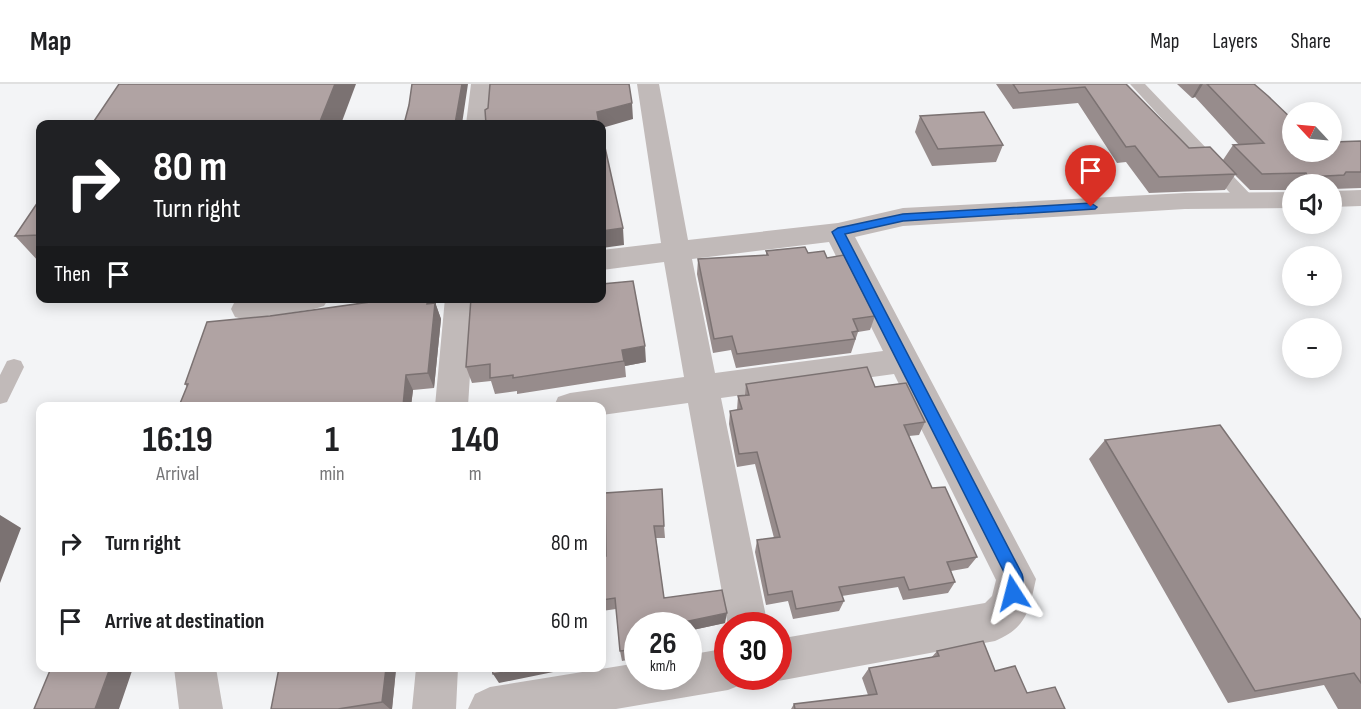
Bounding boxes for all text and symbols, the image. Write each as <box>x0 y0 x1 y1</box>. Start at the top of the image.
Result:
text: Map <box>30 25 71 58</box>
text: Map <box>1150 29 1179 54</box>
text: Layers <box>1212 29 1258 54</box>
text: Share <box>1291 29 1331 54</box>
north arrow <box>1282 102 1342 162</box>
map controls <box>1282 102 1342 378</box>
text: 80 m <box>153 142 227 193</box>
icon: right <box>54 144 132 222</box>
pin <box>1065 145 1116 207</box>
icon: arrive <box>1074 154 1107 187</box>
button: sound <box>1282 174 1342 234</box>
text: Turn right <box>153 193 240 225</box>
button: + <box>1282 246 1342 306</box>
icon: arrive <box>102 258 135 291</box>
text: Then <box>54 261 90 288</box>
button: − <box>1282 318 1342 378</box>
text: 16:19 <box>143 419 213 462</box>
text: 1 <box>325 419 339 462</box>
text: 140 <box>451 419 499 462</box>
text: Arrival <box>156 462 199 486</box>
text: min <box>319 462 345 486</box>
text: m <box>469 462 482 486</box>
icon: right <box>54 527 87 560</box>
text: Turn right <box>105 530 181 557</box>
text: 80 m <box>551 530 588 557</box>
position arrow <box>981 561 1045 625</box>
icon: arrive <box>54 605 87 638</box>
text: Arrive at destination <box>105 608 264 635</box>
text: 60 m <box>551 608 588 635</box>
speed limit sign: 30 <box>714 612 792 690</box>
text: 26 <box>649 626 677 662</box>
text: km/h <box>650 657 676 676</box>

